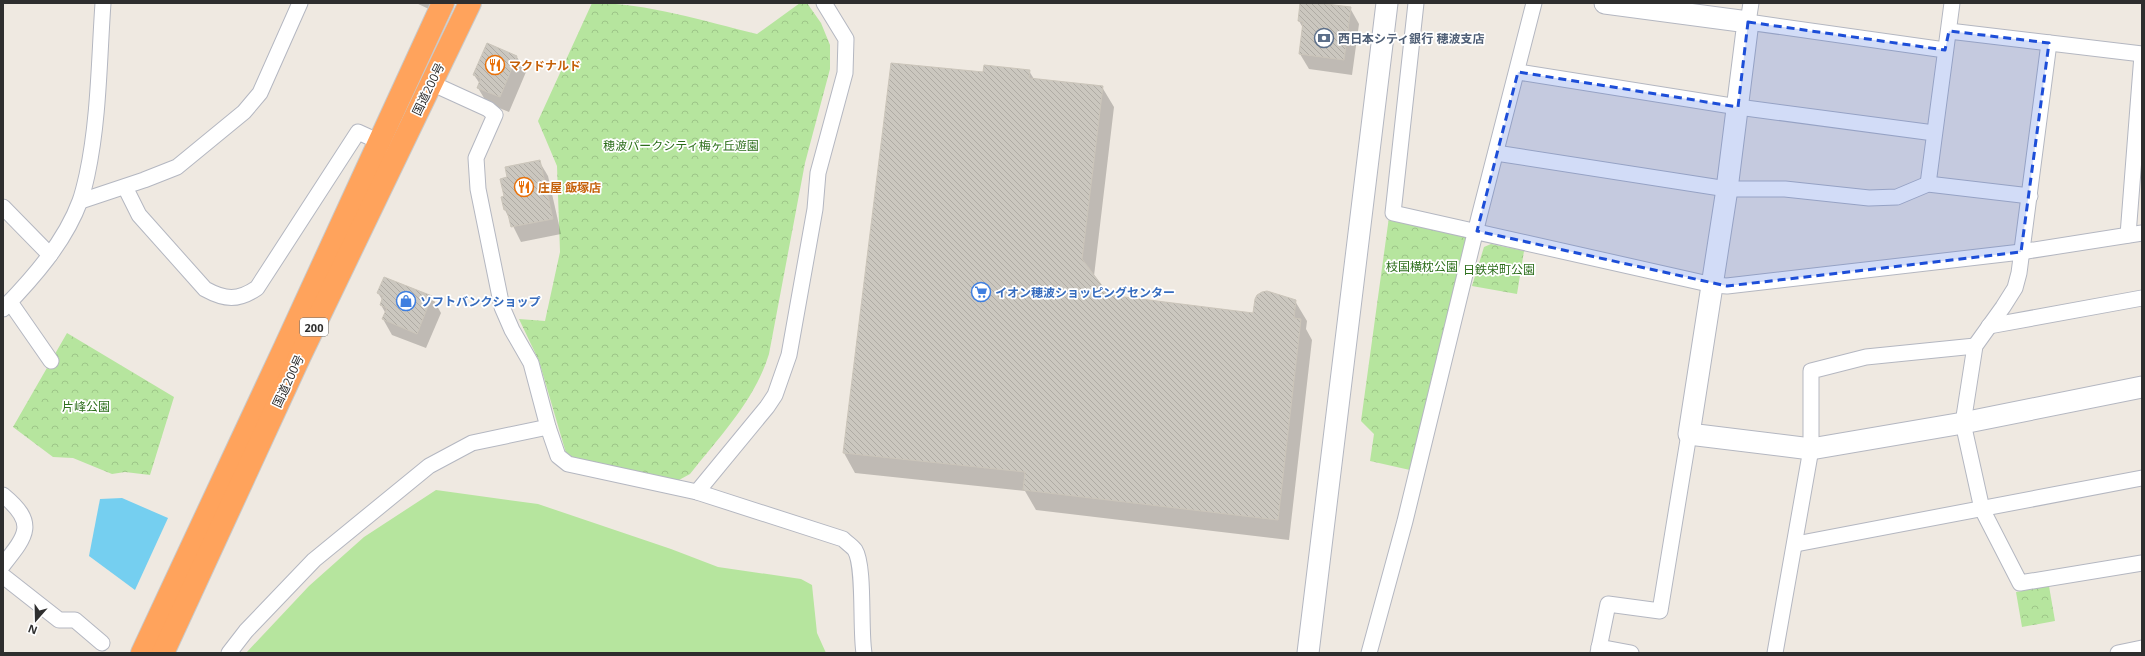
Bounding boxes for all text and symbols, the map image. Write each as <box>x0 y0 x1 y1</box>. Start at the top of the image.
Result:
bank icon: 西日本シティ銀行 穂波支店 <box>1313 27 1335 49</box>
place label: 西日本シティ銀行 穂波支店 <box>1338 30 1484 47</box>
restaurant icon: マクドナルド <box>484 54 506 76</box>
place label: マクドナルド <box>509 57 581 74</box>
street label: 国道200号 <box>408 60 448 118</box>
park label: 穂波パークシティ梅ヶ丘遊園 <box>603 137 759 154</box>
restaurant icon: 庄屋 飯塚店 <box>513 176 535 198</box>
place label: 庄屋 飯塚店 <box>538 179 601 196</box>
park label: 枝国横枕公園 <box>1386 258 1458 275</box>
park label: 日鉄栄町公園 <box>1463 261 1535 278</box>
supermarket icon: イオン穂波ショッピングセンター <box>970 281 992 303</box>
place label: イオン穂波ショッピングセンター <box>995 284 1175 301</box>
shop icon: ソフトバンクショップ <box>395 290 417 312</box>
place label: ソフトバンクショップ <box>420 293 541 310</box>
road number: 200 <box>300 318 328 336</box>
street label: 国道200号 <box>268 352 308 410</box>
park label: 片峰公園 <box>62 398 110 415</box>
north arrow <box>16 600 56 640</box>
text: N <box>26 621 39 638</box>

